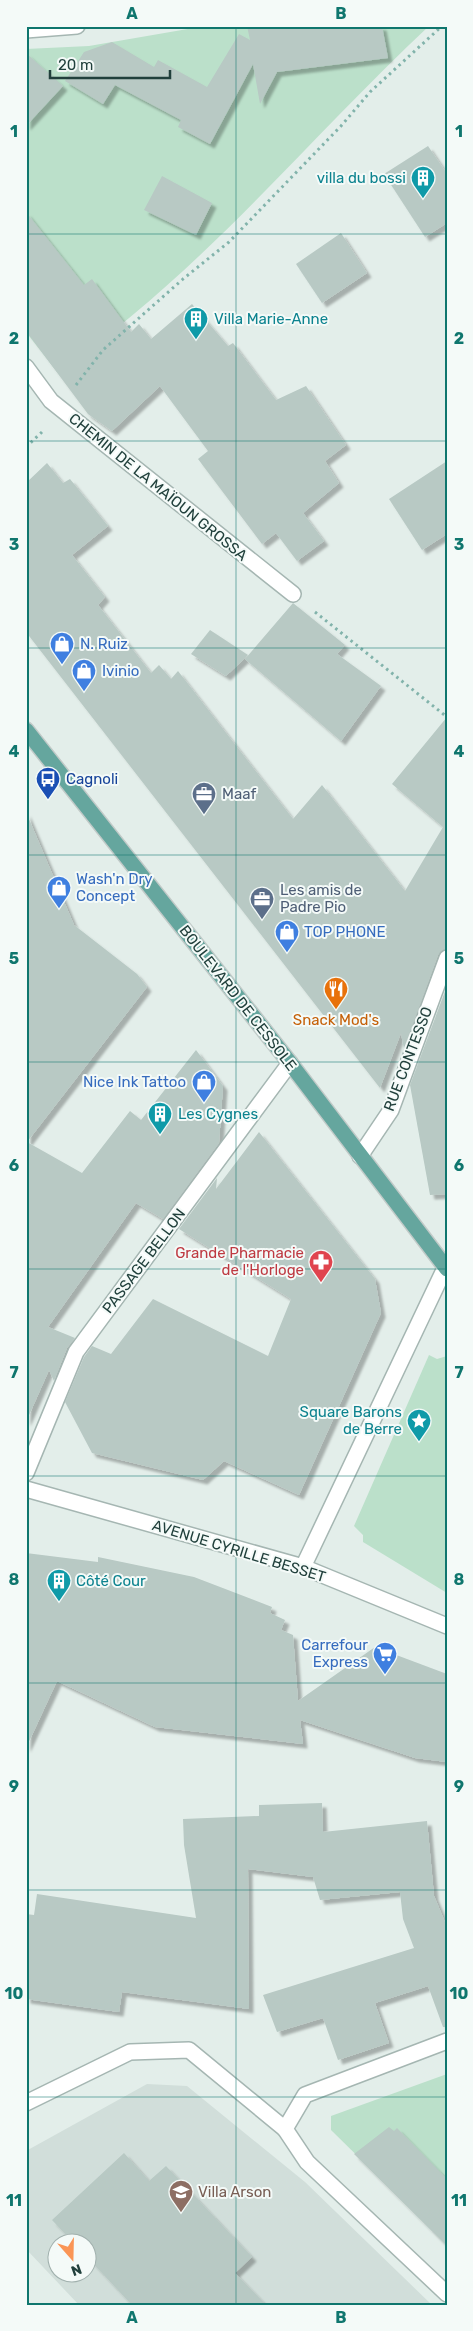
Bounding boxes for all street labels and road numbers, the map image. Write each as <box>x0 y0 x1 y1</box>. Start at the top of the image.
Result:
street label: CHEMIN DE LA MAÏOUN GROSSA <box>65 409 251 565</box>
street label: BOULEVARD DE CESSOLE <box>176 922 300 1074</box>
street label: RUE CONTESSO <box>380 1004 436 1114</box>
street label: PASSAGE BELLON <box>99 1205 189 1317</box>
street label: AVENUE CYRILLE BESSET <box>150 1516 328 1586</box>

